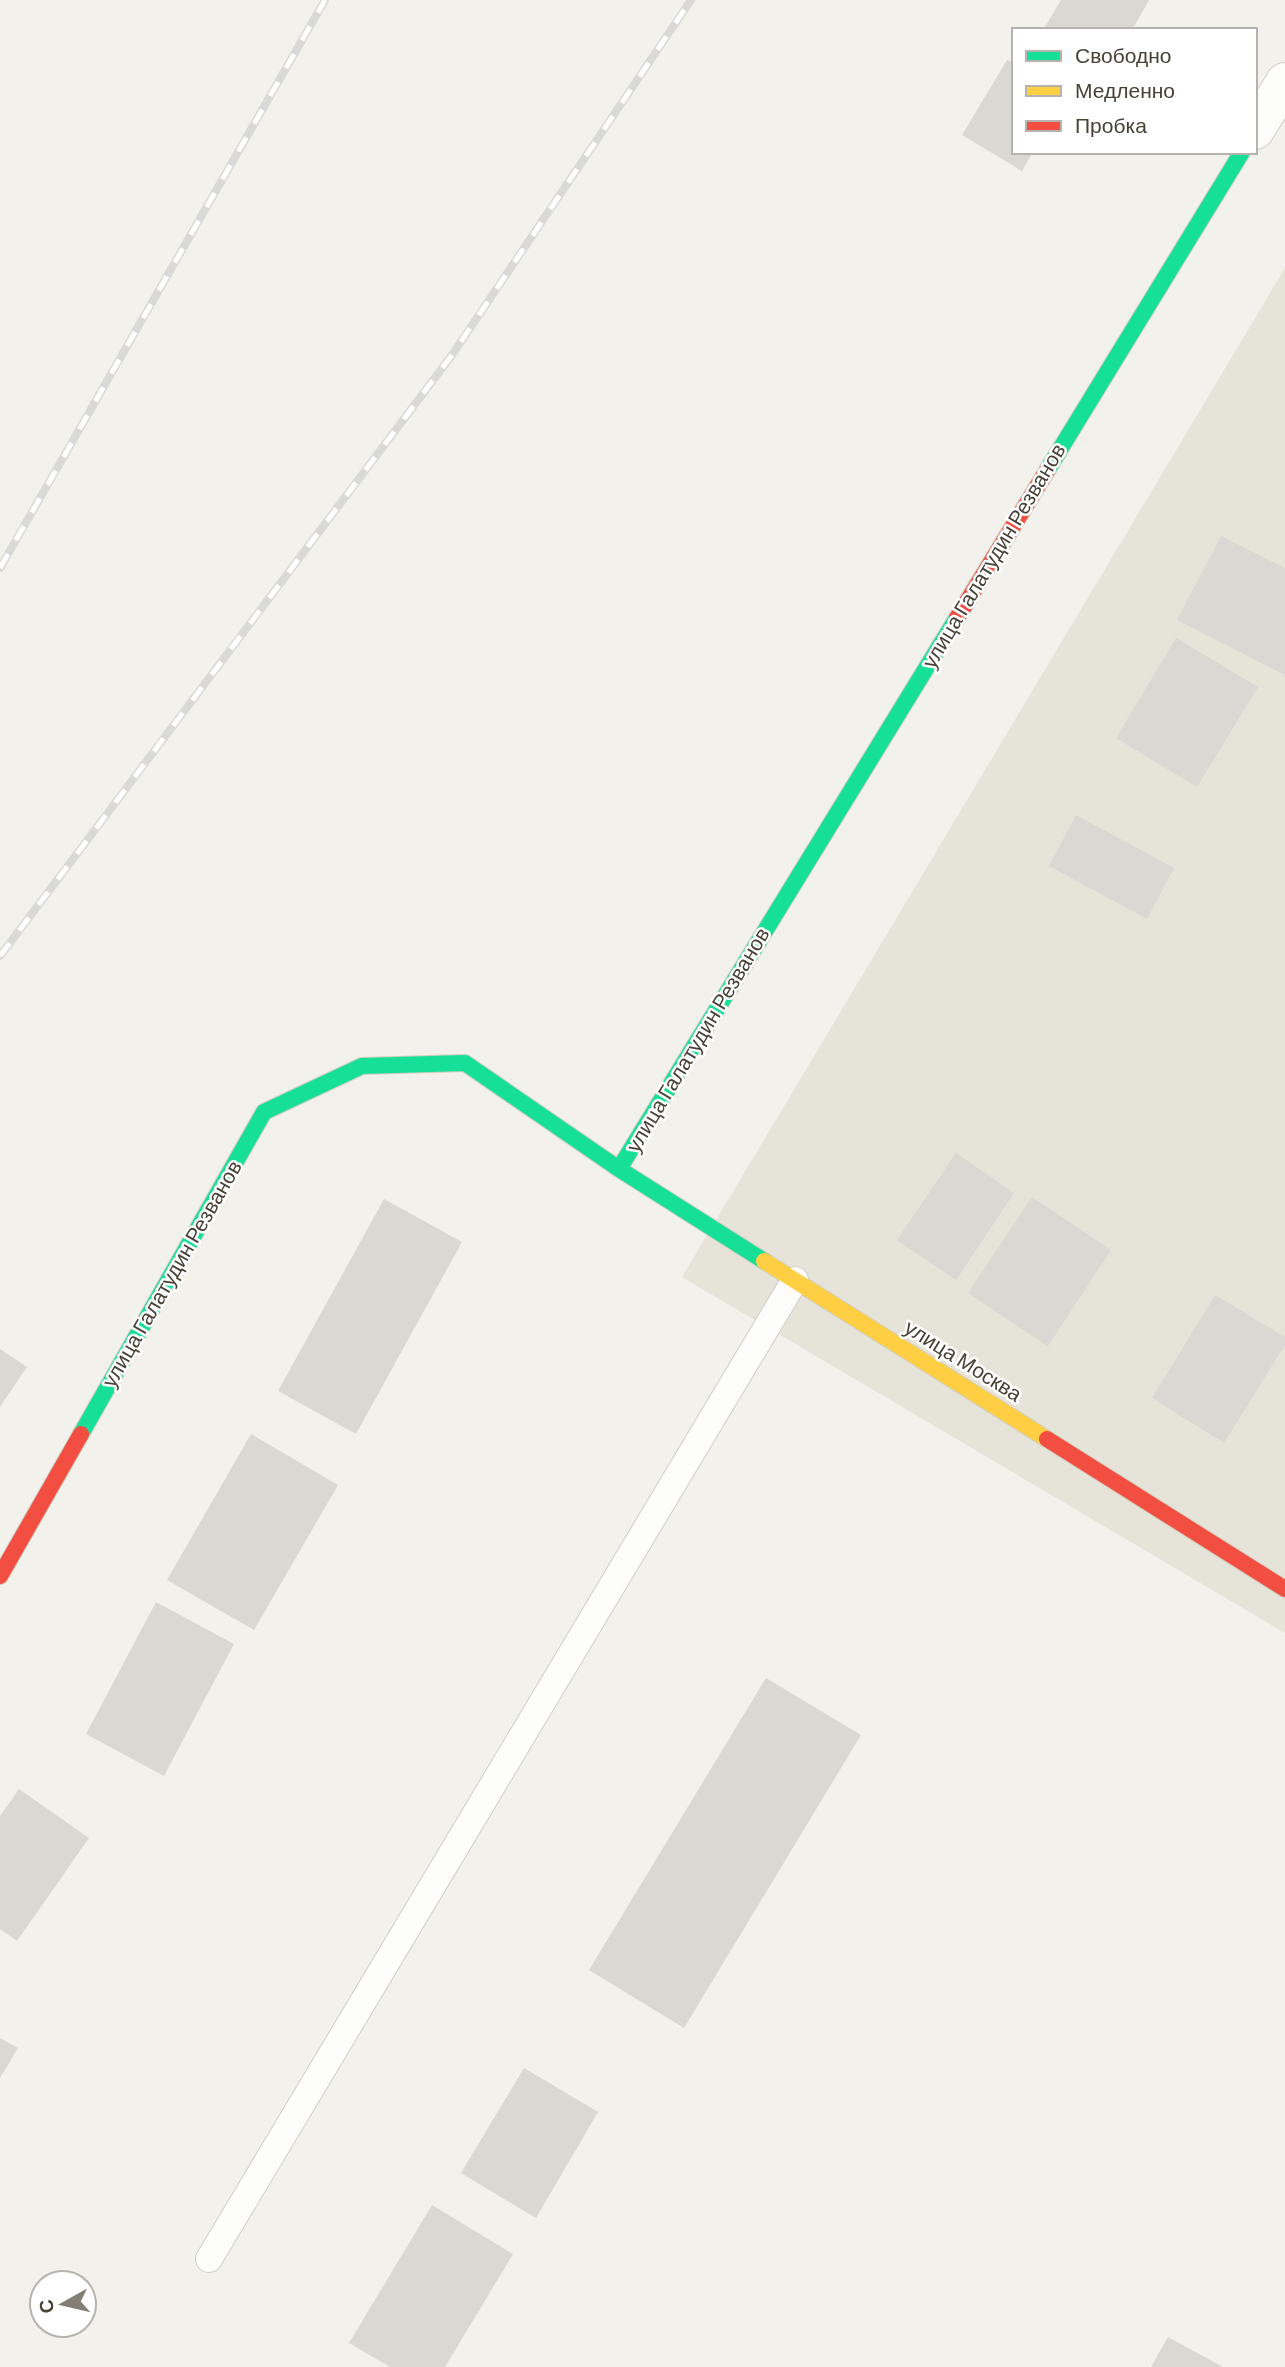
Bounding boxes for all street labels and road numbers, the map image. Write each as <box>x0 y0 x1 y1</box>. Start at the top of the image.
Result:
street label: улица Галатудин Резванов <box>916 438 1070 672</box>
street label: улица Галатудин Резванов <box>620 922 774 1156</box>
street label: улица Галатудин Резванов <box>95 1155 246 1391</box>
street label: улица Москва <box>901 1314 1027 1406</box>

